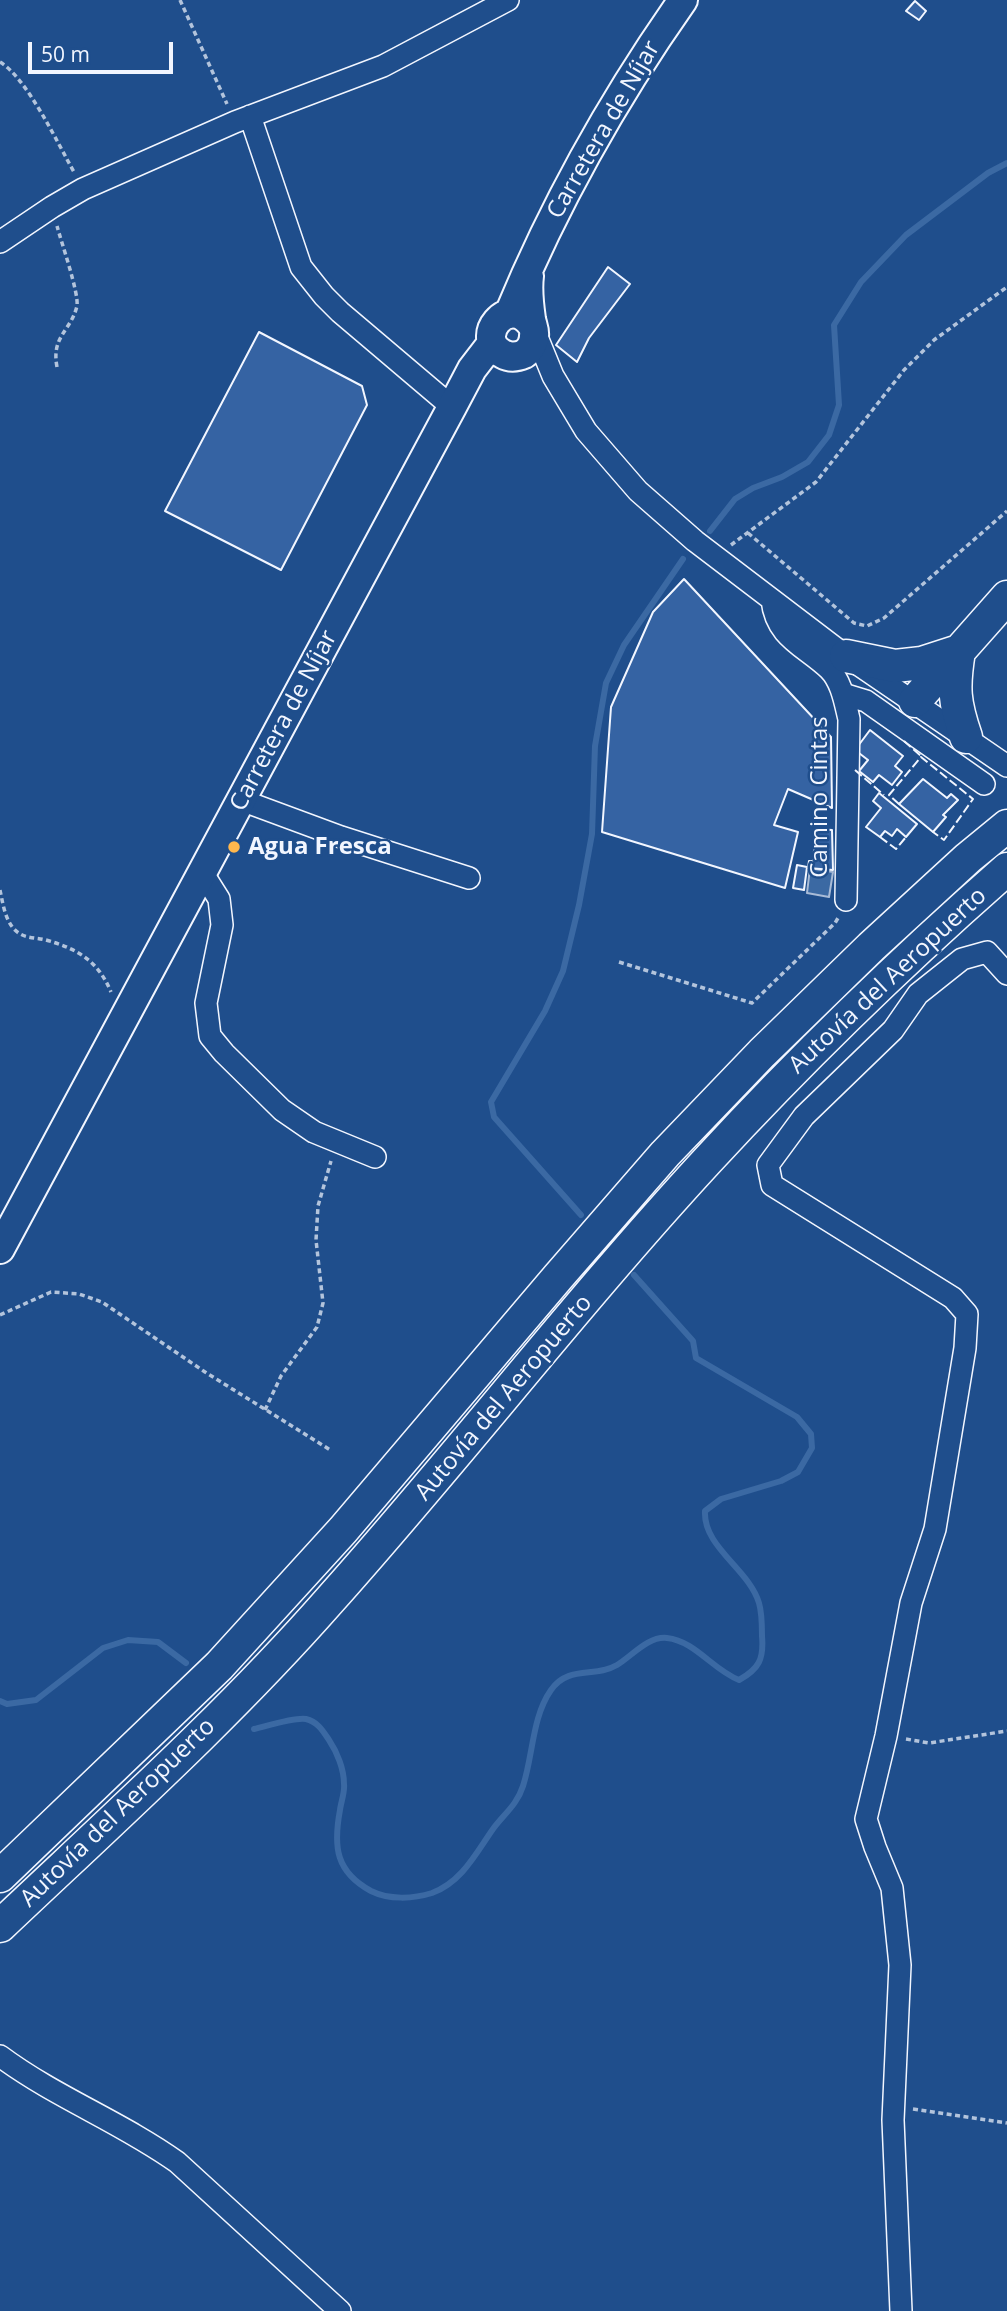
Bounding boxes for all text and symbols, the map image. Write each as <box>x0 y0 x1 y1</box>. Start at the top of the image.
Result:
scale bar <box>32 28 177 72</box>
street label: Carretera de Níjar <box>541 36 667 224</box>
text: 50 m <box>41 40 90 68</box>
street label: Carretera de Níjar <box>224 626 344 816</box>
street label: Camino Cintas <box>806 716 834 878</box>
place label: Agua Fresca <box>248 833 392 861</box>
marker: Agua Fresca <box>226 839 242 855</box>
street label: Autovía del Aeropuerto <box>783 882 993 1080</box>
street label: Autovía del Aeropuerto <box>410 1289 598 1507</box>
street label: Autovía del Aeropuerto <box>15 1712 221 1914</box>

